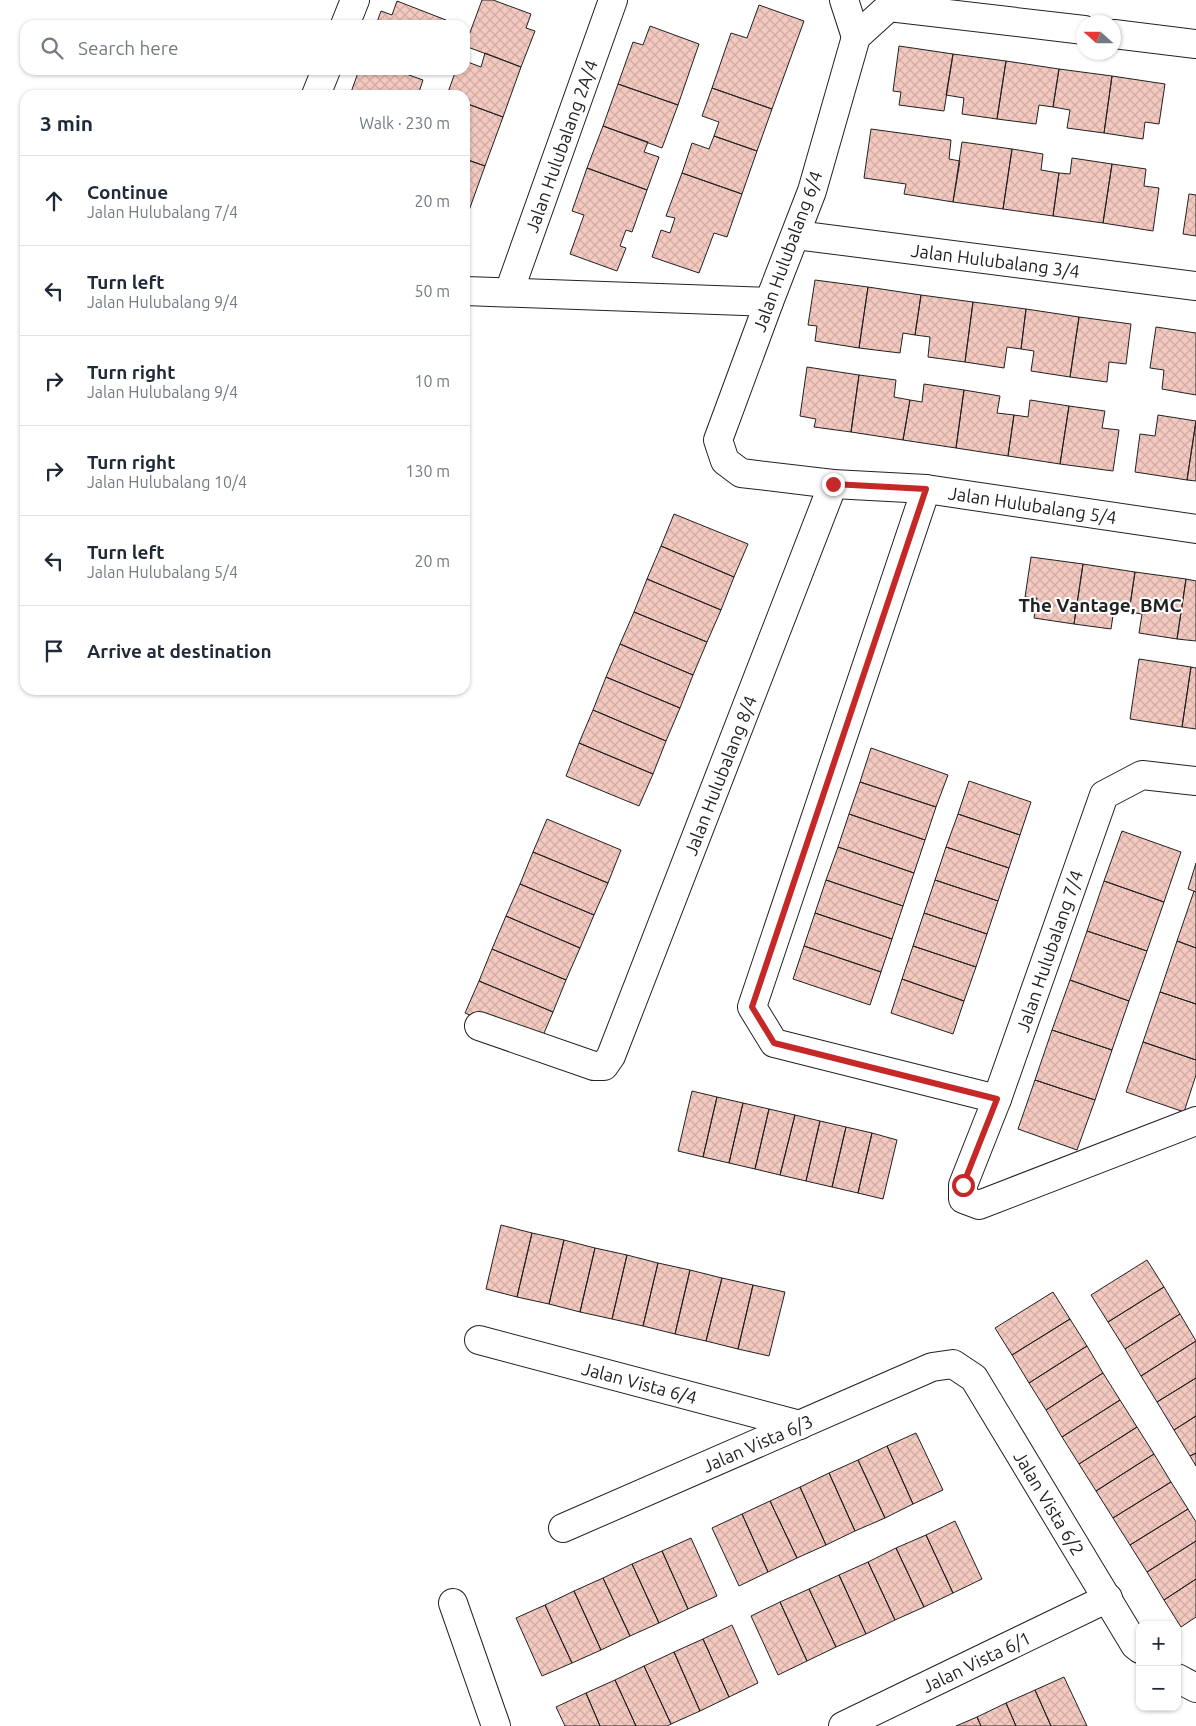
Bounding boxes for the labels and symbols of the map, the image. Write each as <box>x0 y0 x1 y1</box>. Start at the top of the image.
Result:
north arrow <box>1076 15 1121 60</box>
street label: Jalan Hulubalang 2A/4 <box>521 57 601 235</box>
street label: Jalan Hulubalang 6/4 <box>749 168 825 334</box>
street label: Jalan Hulubalang 3/4 <box>910 240 1081 281</box>
route end <box>822 473 845 496</box>
street label: Jalan Hulubalang 5/4 <box>947 482 1118 527</box>
district label: The Vantage, BMC <box>1018 594 1182 616</box>
street label: Jalan Hulubalang 8/4 <box>680 693 760 858</box>
street label: Jalan Hulubalang 7/4 <box>1012 867 1086 1035</box>
route start <box>952 1174 975 1197</box>
street label: Jalan Vista 6/4 <box>580 1358 699 1407</box>
street label: Jalan Vista 6/3 <box>699 1410 815 1476</box>
street label: Jalan Vista 6/2 <box>1010 1447 1088 1559</box>
street label: Jalan Vista 6/1 <box>919 1627 1034 1696</box>

